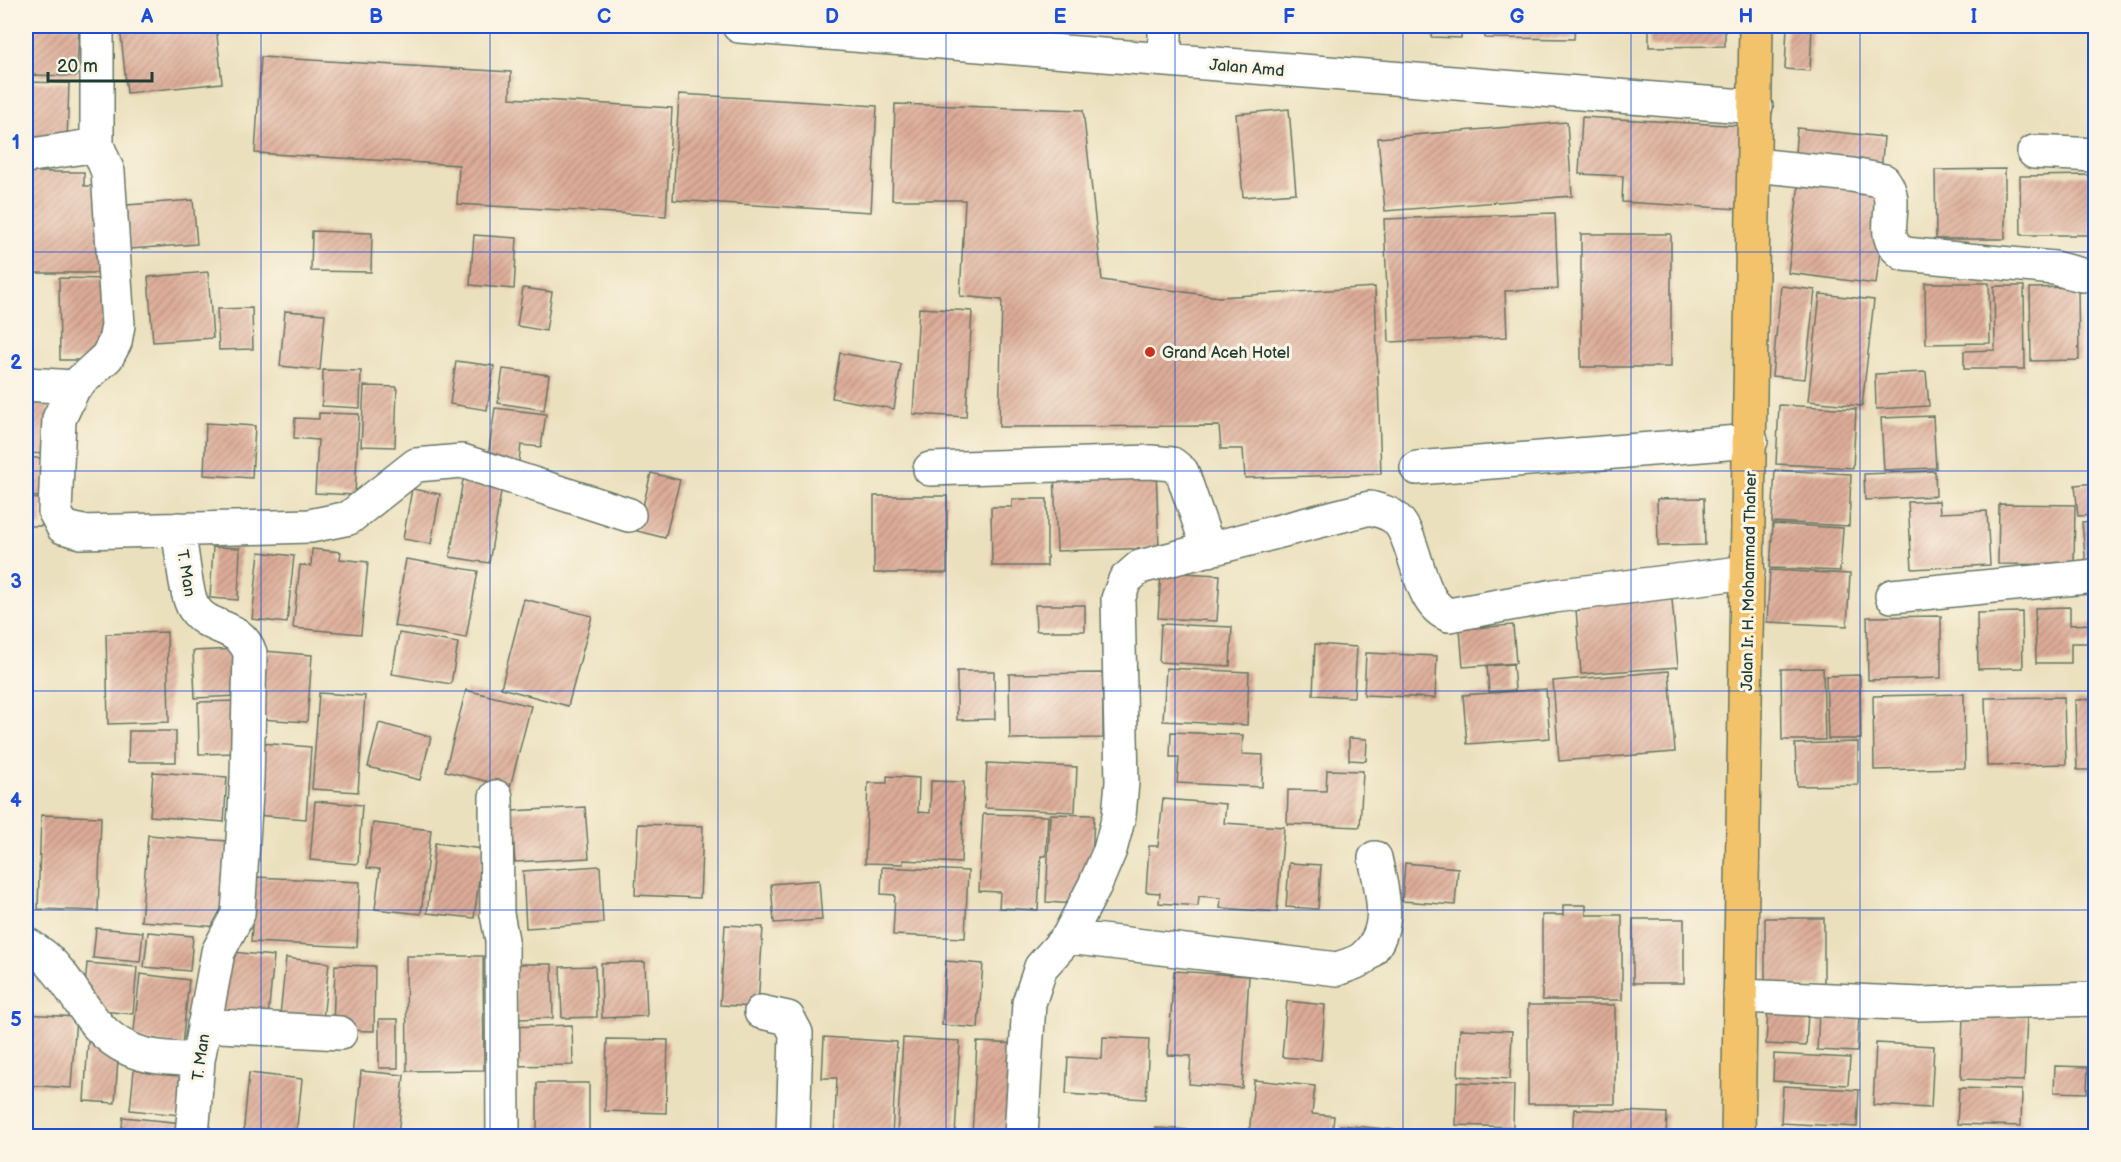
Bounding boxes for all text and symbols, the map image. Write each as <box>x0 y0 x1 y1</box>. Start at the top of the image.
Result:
text: A <box>140 5 154 29</box>
text: B <box>369 5 383 29</box>
text: C <box>597 5 611 29</box>
text: D <box>825 5 839 29</box>
text: E <box>1054 5 1067 29</box>
text: F <box>1283 5 1295 29</box>
text: G <box>1510 5 1525 29</box>
text: H <box>1739 5 1753 29</box>
text: I <box>1971 5 1977 29</box>
scale bar <box>48 45 152 83</box>
text: 20 m <box>57 56 98 77</box>
street label: Jalan Amd <box>1209 56 1285 81</box>
text: 1 <box>12 131 20 155</box>
place label: Grand Aceh Hotel <box>1162 344 1290 363</box>
marker: Grand Aceh Hotel <box>1143 345 1157 359</box>
text: 2 <box>10 351 22 375</box>
street label: Jalan Ir. H. Mohammad Thaher <box>1738 471 1761 691</box>
street label: T. Man <box>172 548 199 598</box>
text: 3 <box>10 570 22 594</box>
text: 4 <box>10 789 22 813</box>
text: 5 <box>10 1008 22 1032</box>
street label: T. Man <box>189 1033 214 1082</box>

